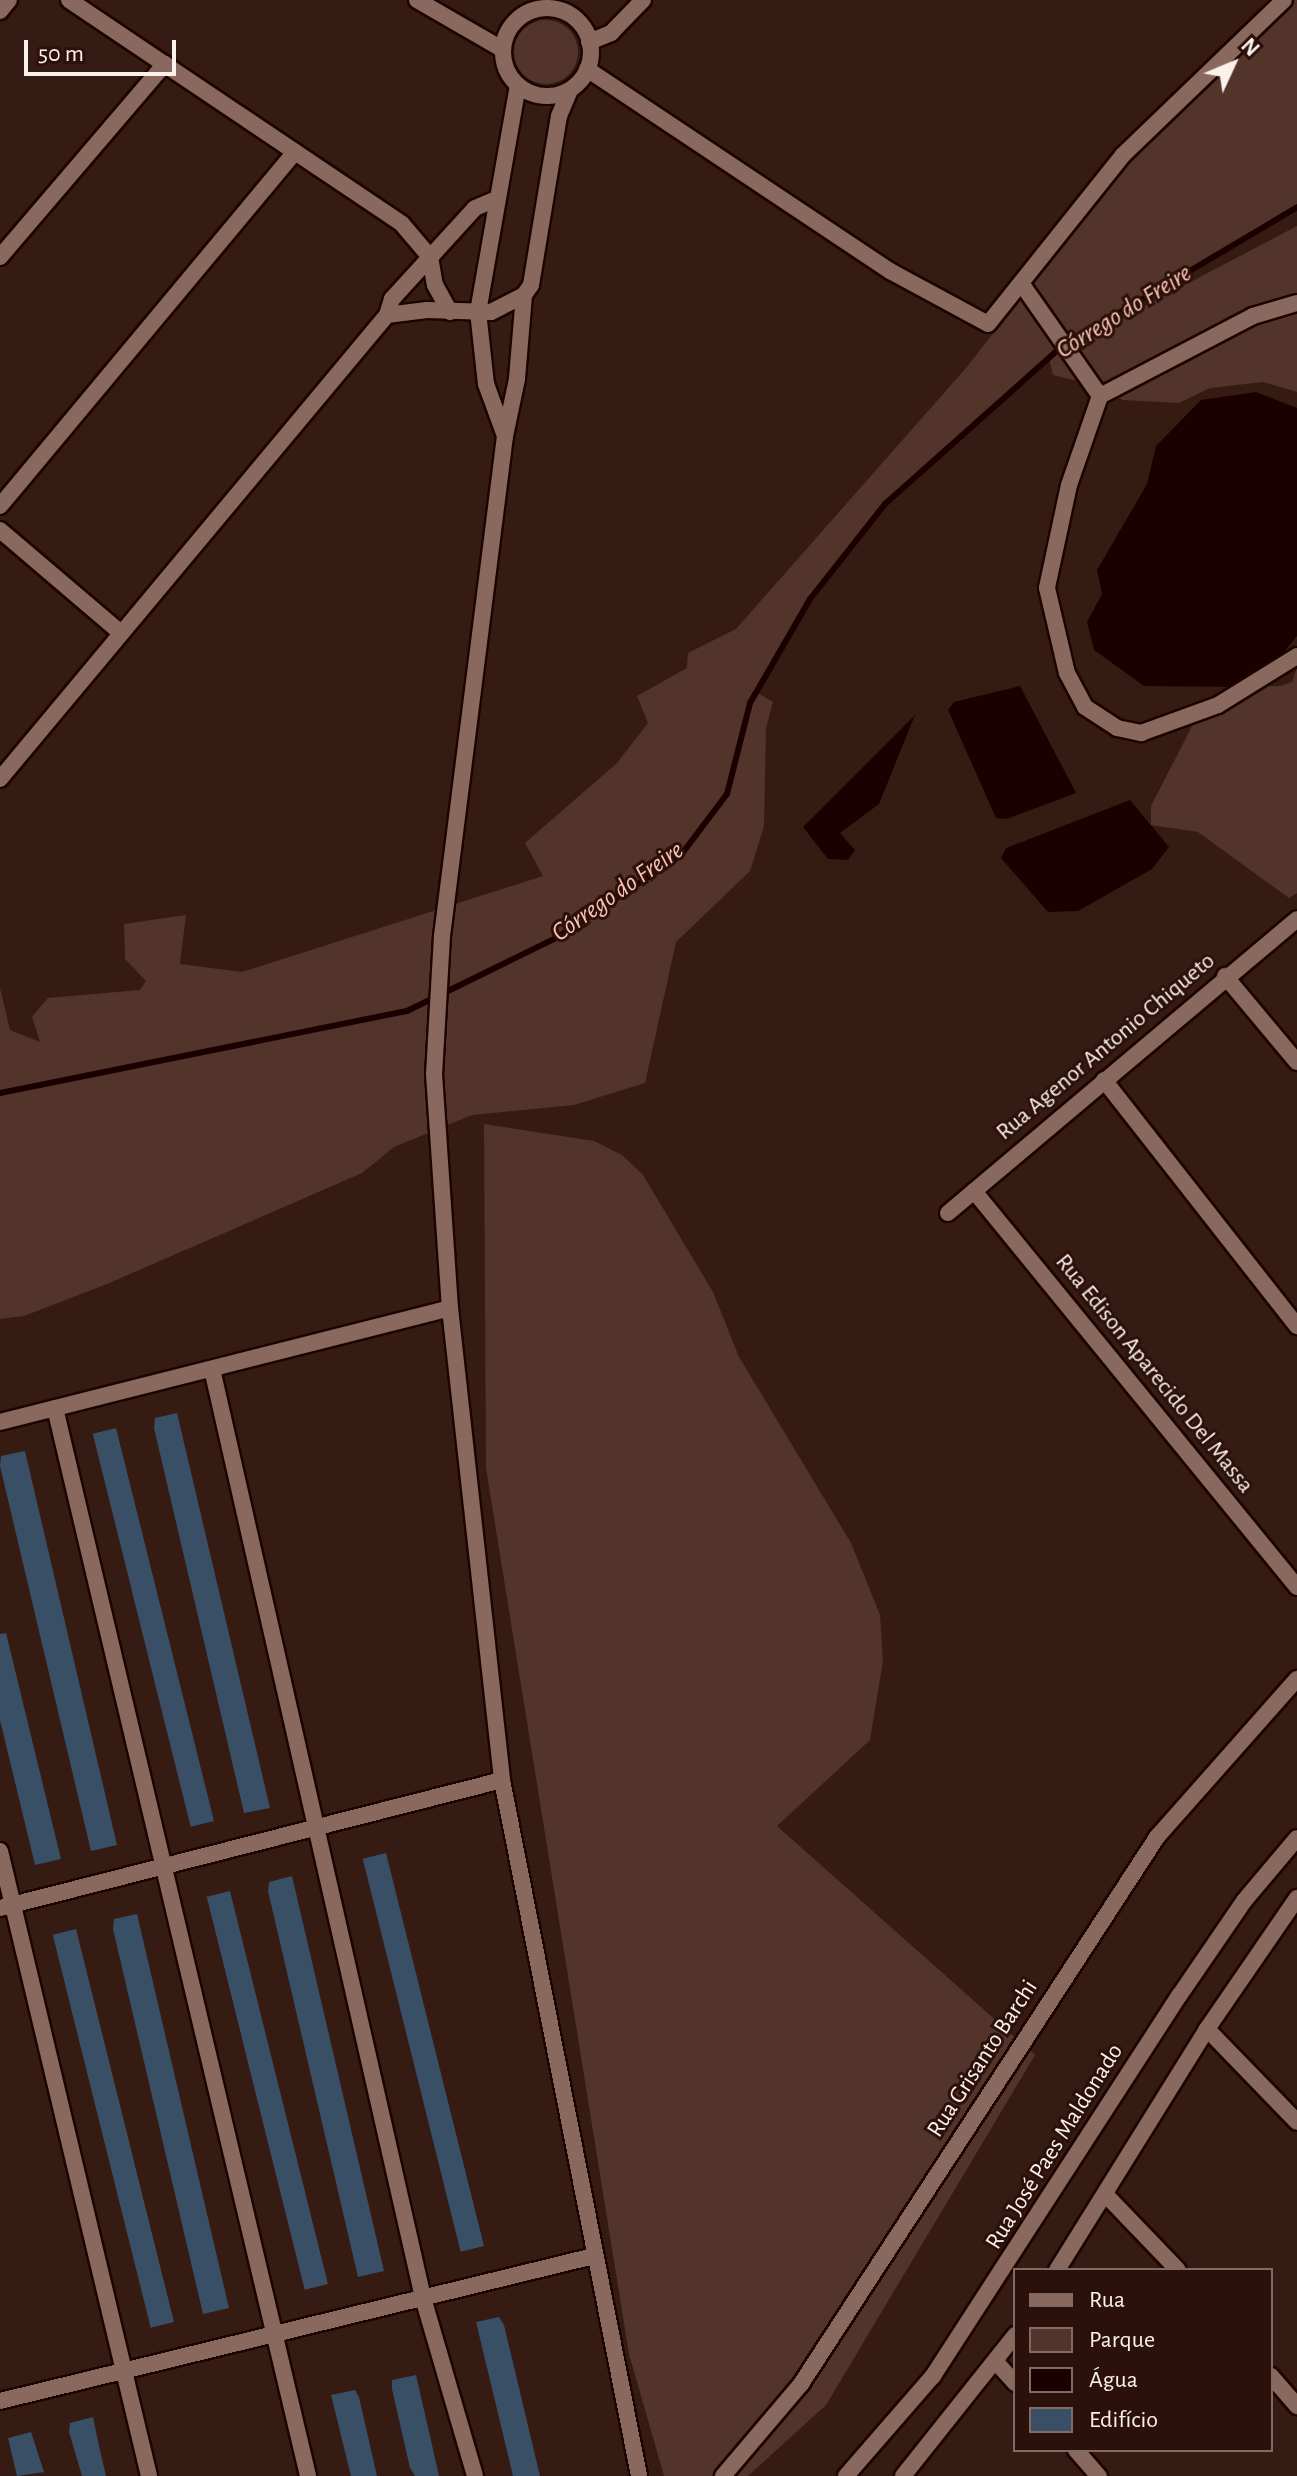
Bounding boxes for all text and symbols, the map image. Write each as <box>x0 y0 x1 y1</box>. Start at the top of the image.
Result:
scale bar <box>28 24 180 74</box>
north arrow <box>1193 24 1273 104</box>
text: N <box>1237 34 1263 60</box>
text: 50 m <box>38 42 84 66</box>
water label: Córrego do Freire <box>1050 258 1198 366</box>
water label: Córrego do Freire <box>546 835 690 949</box>
street label: Rua Agenor Antonio Chiqueto <box>991 947 1221 1147</box>
street label: Rua Edison Aparecido Del Massa <box>1049 1249 1259 1499</box>
street label: Rua Grisanto Barchi <box>921 1975 1045 2143</box>
street label: Rua José Paes Maldonado <box>980 2039 1130 2255</box>
legend <box>1013 2268 1273 2452</box>
text: Rua <box>1089 2288 1125 2312</box>
text: Parque <box>1089 2328 1155 2352</box>
text: Água <box>1089 2368 1138 2392</box>
text: Edifício <box>1089 2408 1158 2432</box>

